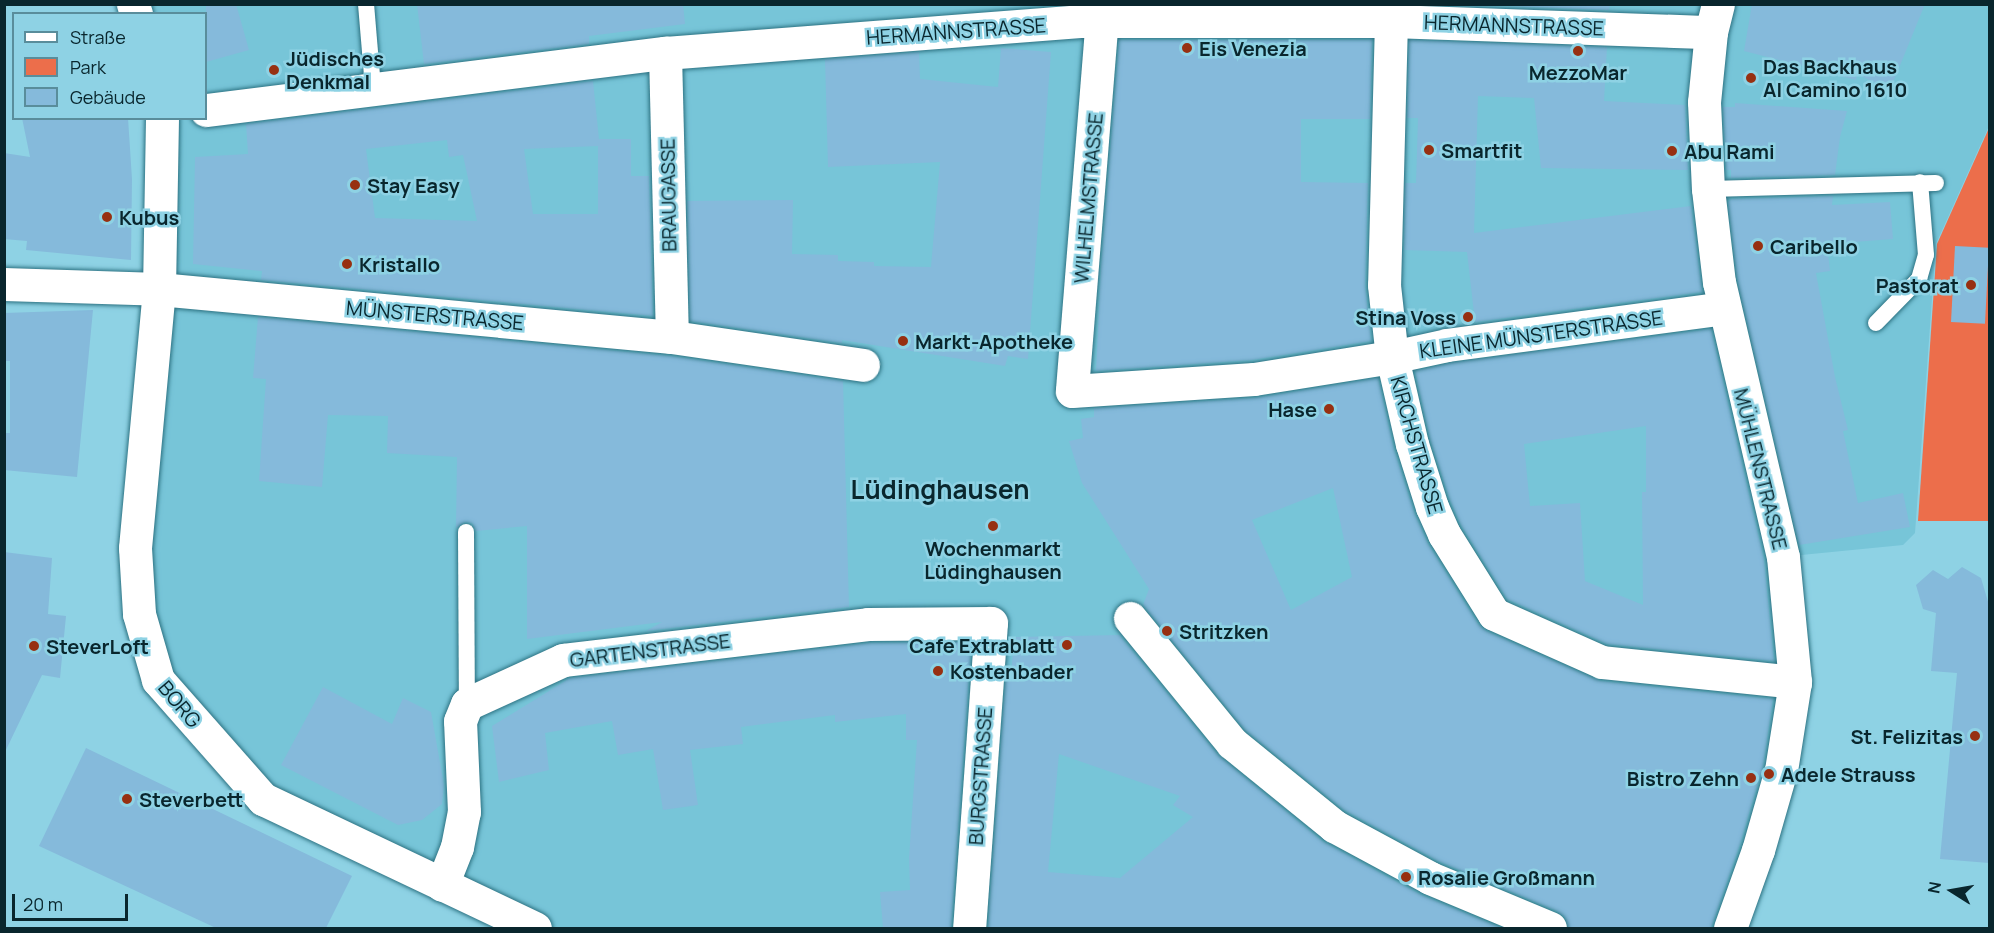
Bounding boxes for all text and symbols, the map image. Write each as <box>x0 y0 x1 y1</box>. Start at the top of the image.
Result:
street label: HERMANNSTRASSE <box>1424 10 1604 40</box>
legend <box>12 12 207 120</box>
street label: HERMANNSTRASSE <box>865 13 1047 49</box>
text: Straße <box>70 25 126 49</box>
place label: Eis Venezia <box>1199 36 1307 60</box>
marker: Eis Venezia <box>1180 41 1194 55</box>
marker: MezzoMar <box>1571 44 1585 58</box>
place label: Jüdisches Denkmal <box>286 46 384 93</box>
place label: Das Backhaus Al Camino 1610 <box>1763 54 1907 101</box>
text: Park <box>70 55 106 79</box>
place label: MezzoMar <box>1529 60 1627 84</box>
marker: Jüdisches Denkmal <box>267 63 281 77</box>
marker: Das Backhaus Al Camino 1610 <box>1744 71 1758 85</box>
text: Gebäude <box>70 85 146 109</box>
street label: WILHELMSTRASSE <box>1069 112 1107 284</box>
street label: BRAUGASSE <box>655 138 681 252</box>
place label: Smartfit <box>1441 138 1522 162</box>
place label: Abu Rami <box>1684 139 1775 163</box>
marker: Smartfit <box>1422 143 1436 157</box>
marker: Abu Rami <box>1665 144 1679 158</box>
place label: Stay Easy <box>367 173 460 197</box>
marker: Stay Easy <box>348 178 362 192</box>
place label: Kubus <box>119 205 179 229</box>
marker: Kubus <box>100 210 114 224</box>
place label: Caribello <box>1770 234 1858 258</box>
marker: Caribello <box>1751 239 1765 253</box>
place label: Kristallo <box>359 252 440 276</box>
marker: Kristallo <box>340 257 354 271</box>
place label: Pastorat <box>1876 273 1959 297</box>
marker: Pastorat <box>1964 278 1978 292</box>
street label: MÜNSTERSTRASSE <box>345 295 525 335</box>
place label: Stina Voss <box>1355 305 1456 329</box>
street label: KLEINE MÜNSTERSTRASSE <box>1418 305 1664 363</box>
marker: Stina Voss <box>1461 310 1475 324</box>
place label: Markt-Apotheke <box>915 329 1073 353</box>
marker: Markt-Apotheke <box>896 334 910 348</box>
street label: KIRCHSTRASSE <box>1386 373 1448 517</box>
street label: MÜHLENSTRASSE <box>1729 386 1793 552</box>
place label: Hase <box>1268 397 1317 421</box>
marker: Hase <box>1322 402 1336 416</box>
district label: Lüdinghausen <box>851 474 1029 506</box>
marker: Wochenmarkt Lüdinghausen <box>986 519 1000 533</box>
place label: Wochenmarkt Lüdinghausen <box>924 536 1062 583</box>
place label: Stritzken <box>1179 619 1269 643</box>
marker: Stritzken <box>1160 624 1174 638</box>
street label: GARTENSTRASSE <box>568 628 732 672</box>
place label: Cafe Extrablatt <box>909 633 1055 657</box>
place label: SteverLoft <box>46 634 149 658</box>
marker: Cafe Extrablatt <box>1060 638 1074 652</box>
marker: SteverLoft <box>27 639 41 653</box>
place label: Kostenbader <box>950 659 1074 683</box>
marker: Kostenbader <box>931 664 945 678</box>
street label: BORG <box>154 676 206 732</box>
street label: BURGSTRASSE <box>963 706 997 846</box>
place label: St. Felizitas <box>1850 724 1963 748</box>
marker: St. Felizitas <box>1968 729 1982 743</box>
place label: Adele Strauss <box>1781 762 1916 786</box>
place label: Bistro Zehn <box>1627 766 1739 790</box>
marker: Adele Strauss <box>1762 767 1776 781</box>
marker: Bistro Zehn <box>1744 771 1758 785</box>
place label: Steverbett <box>139 787 243 811</box>
marker: Steverbett <box>120 792 134 806</box>
north arrow <box>1922 861 1982 921</box>
place label: Rosalie Großmann <box>1418 865 1595 889</box>
marker: Rosalie Großmann <box>1399 870 1413 884</box>
text: N <box>1922 880 1946 895</box>
scale bar <box>15 882 130 920</box>
text: 20 m <box>23 892 63 916</box>

